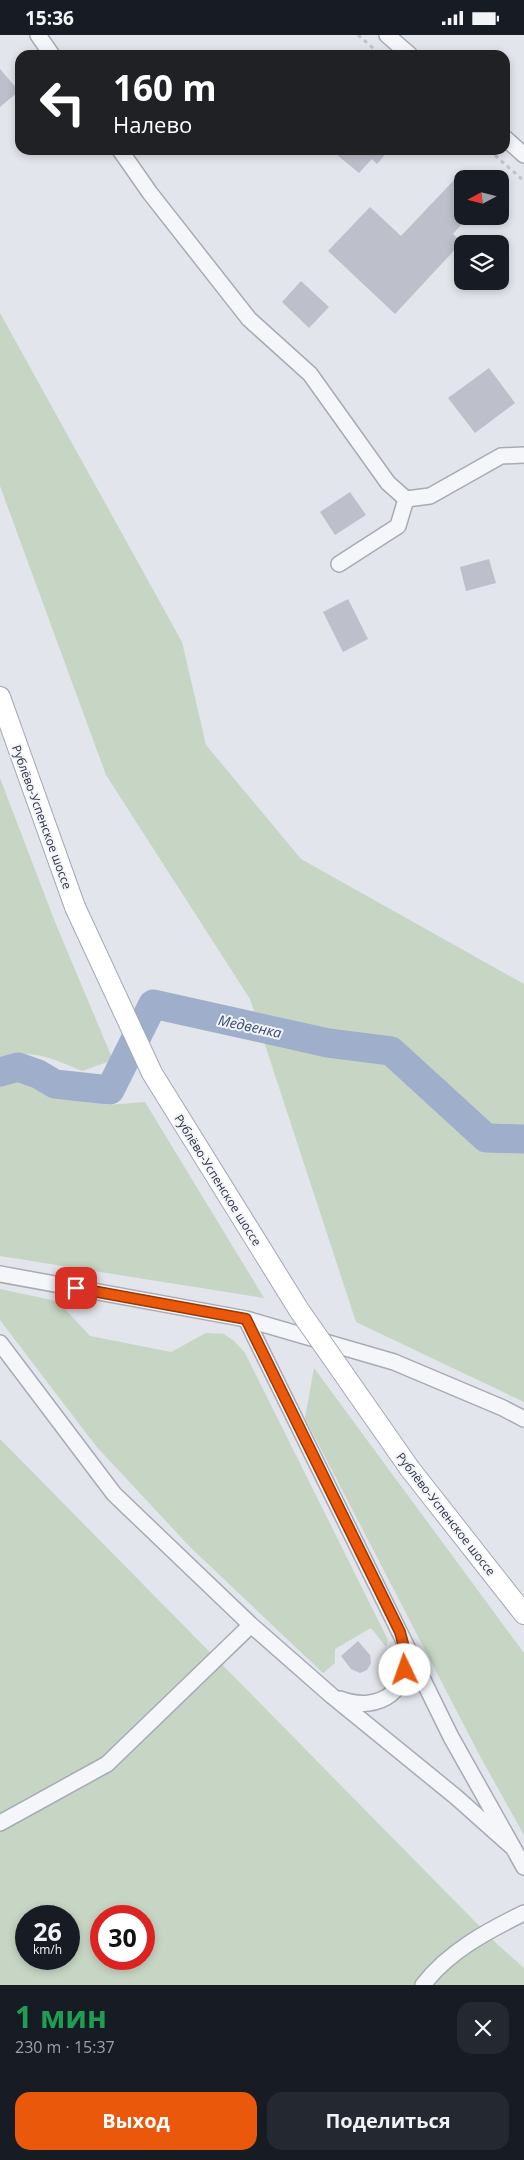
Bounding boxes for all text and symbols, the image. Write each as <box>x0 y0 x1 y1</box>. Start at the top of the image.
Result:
text: 15:36 <box>25 5 74 31</box>
text: 160 m <box>113 64 217 111</box>
icon: left <box>30 70 95 135</box>
text: Налево <box>113 109 192 139</box>
north arrow <box>454 170 509 225</box>
map controls <box>454 170 509 290</box>
button: layers <box>454 235 509 290</box>
street label: Рублёво-Успенское шоссе <box>8 743 76 892</box>
water label: Медвенка <box>217 1010 283 1042</box>
street label: Рублёво-Успенское шоссе <box>171 1111 266 1249</box>
pin <box>55 1267 97 1309</box>
icon: arrive <box>62 1274 90 1302</box>
street label: Рублёво-Успенское шоссе <box>393 1449 500 1579</box>
position arrow <box>378 1643 430 1695</box>
speed limit sign: 30 <box>90 1905 155 1970</box>
text: 26 <box>33 1914 62 1948</box>
text: km/h <box>33 1941 62 1958</box>
text: 1 мин <box>15 1996 107 2037</box>
button: close <box>457 2002 509 2054</box>
text: 230 m · 15:37 <box>15 2036 115 2058</box>
button: Выход <box>15 2092 257 2150</box>
button: Поделиться <box>267 2092 509 2150</box>

